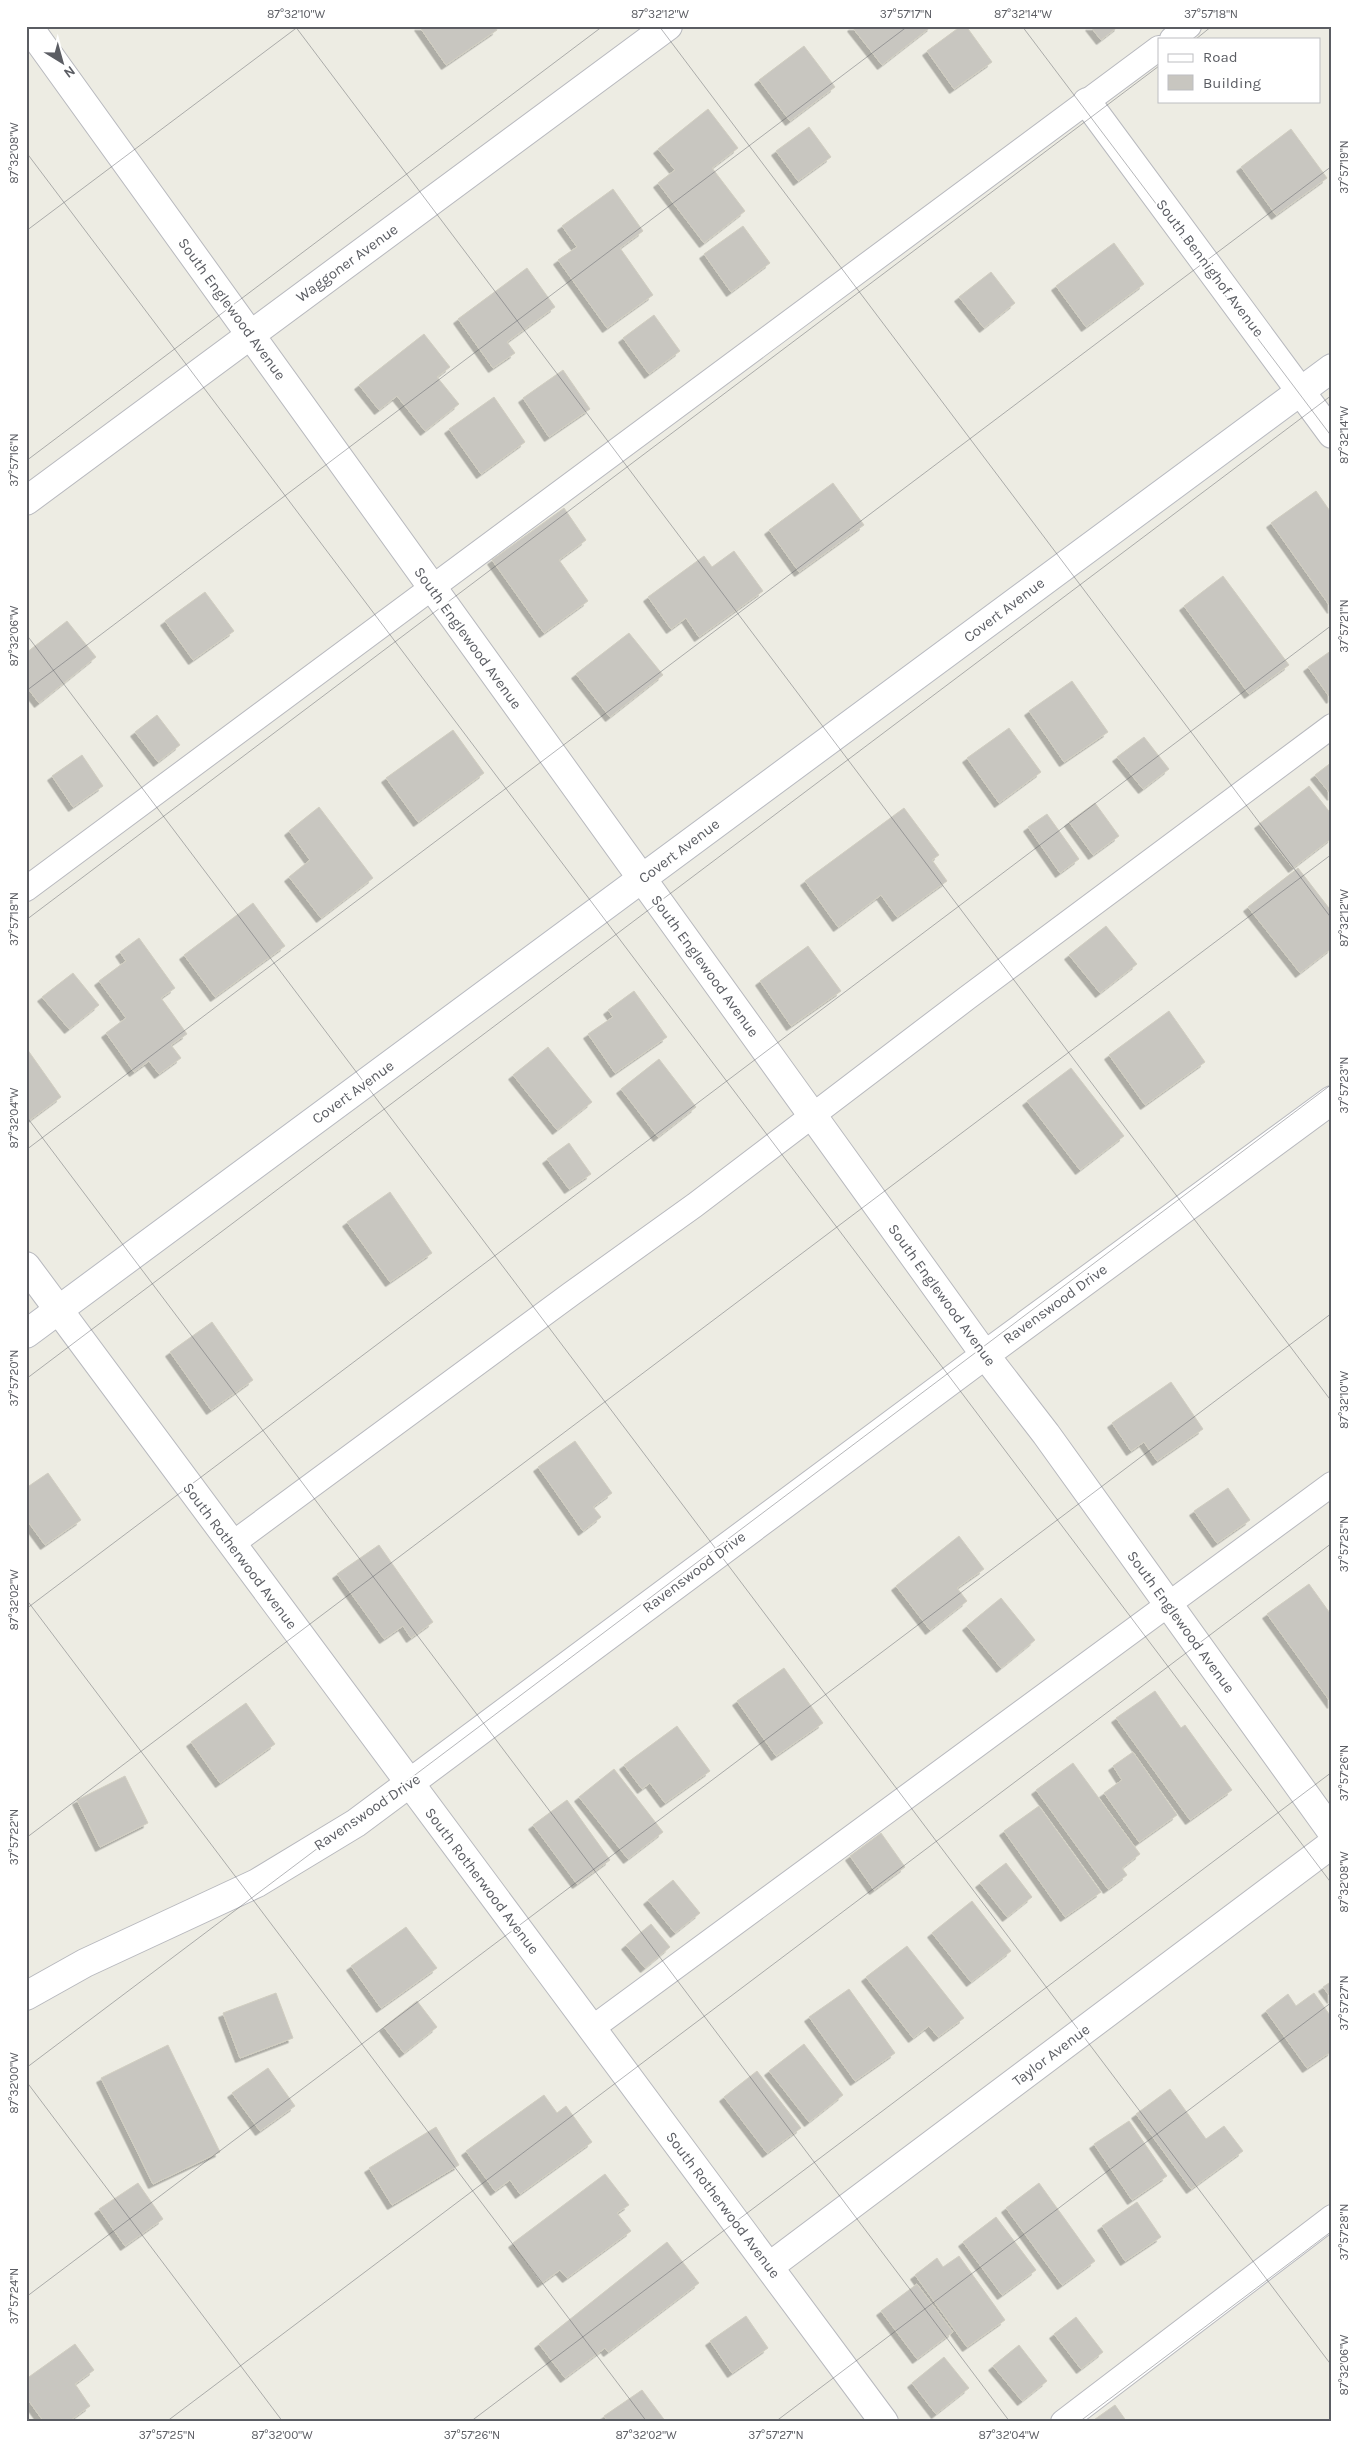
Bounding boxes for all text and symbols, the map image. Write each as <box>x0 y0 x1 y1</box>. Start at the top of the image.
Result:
text: 87°32'10"W <box>267 7 325 21</box>
text: 87°32'12"W <box>631 7 689 21</box>
text: 37°57'17"N <box>880 7 932 21</box>
text: 87°32'14"W <box>994 7 1052 21</box>
text: 37°57'18"N <box>1184 7 1238 21</box>
north arrow <box>38 38 88 88</box>
legend <box>1158 38 1320 102</box>
text: Road <box>1203 48 1238 66</box>
text: N <box>60 62 79 82</box>
text: Building <box>1203 74 1261 92</box>
text: 87°32'08"W <box>7 122 21 184</box>
text: 37°57'19"N <box>1337 140 1351 194</box>
street label: South Bennighof Avenue <box>1152 196 1268 340</box>
street label: Waggoner Avenue <box>293 220 401 306</box>
street label: South Englewood Avenue <box>174 234 290 384</box>
text: 87°32'14"W <box>1337 406 1351 464</box>
text: 37°57'16"N <box>7 433 21 487</box>
street label: South Englewood Avenue <box>410 563 526 713</box>
street label: Covert Avenue <box>960 574 1048 646</box>
text: 37°57'21"N <box>1337 599 1351 653</box>
text: 87°32'06"W <box>7 605 21 667</box>
street label: Covert Avenue <box>635 815 723 887</box>
text: 87°32'12"W <box>1337 889 1351 947</box>
street label: South Englewood Avenue <box>647 891 763 1041</box>
text: 37°57'18"N <box>7 892 21 946</box>
street label: Covert Avenue <box>309 1056 397 1128</box>
text: 37°57'23"N <box>1337 1057 1351 1113</box>
text: 87°32'04"W <box>7 1087 21 1148</box>
street label: South Englewood Avenue <box>884 1220 1000 1370</box>
street label: Ravenswood Drive <box>999 1260 1111 1348</box>
text: 37°57'20"N <box>7 1350 21 1406</box>
text: 87°32'10"W <box>1337 1371 1351 1429</box>
street label: South Rotherwood Avenue <box>179 1479 301 1633</box>
text: 37°57'25"N <box>1337 1516 1351 1572</box>
street label: Ravenswood Drive <box>639 1527 749 1617</box>
street label: South Englewood Avenue <box>1123 1547 1239 1697</box>
text: 87°32'02"W <box>7 1569 21 1631</box>
text: 37°57'26"N <box>1337 1745 1351 1801</box>
street label: Ravenswood Drive <box>310 1770 424 1854</box>
street label: South Rotherwood Avenue <box>421 1804 543 1958</box>
text: 37°57'22"N <box>7 1809 21 1865</box>
text: 87°32'08"W <box>1337 1851 1351 1913</box>
text: 37°57'27"N <box>1337 1975 1351 2031</box>
street label: Taylor Avenue <box>1009 2020 1093 2090</box>
text: 87°32'00"W <box>7 2052 21 2114</box>
street label: South Rotherwood Avenue <box>662 2128 784 2282</box>
text: 37°57'28"N <box>1337 2203 1351 2261</box>
text: 37°57'24"N <box>7 2268 21 2324</box>
text: 87°32'06"W <box>1337 2334 1351 2396</box>
text: 37°57'25"N <box>139 2428 195 2442</box>
text: 87°32'00"W <box>251 2428 313 2442</box>
text: 37°57'26"N <box>444 2428 500 2442</box>
text: 87°32'02"W <box>615 2428 677 2442</box>
text: 37°57'27"N <box>748 2428 804 2442</box>
text: 87°32'04"W <box>979 2428 1040 2442</box>

